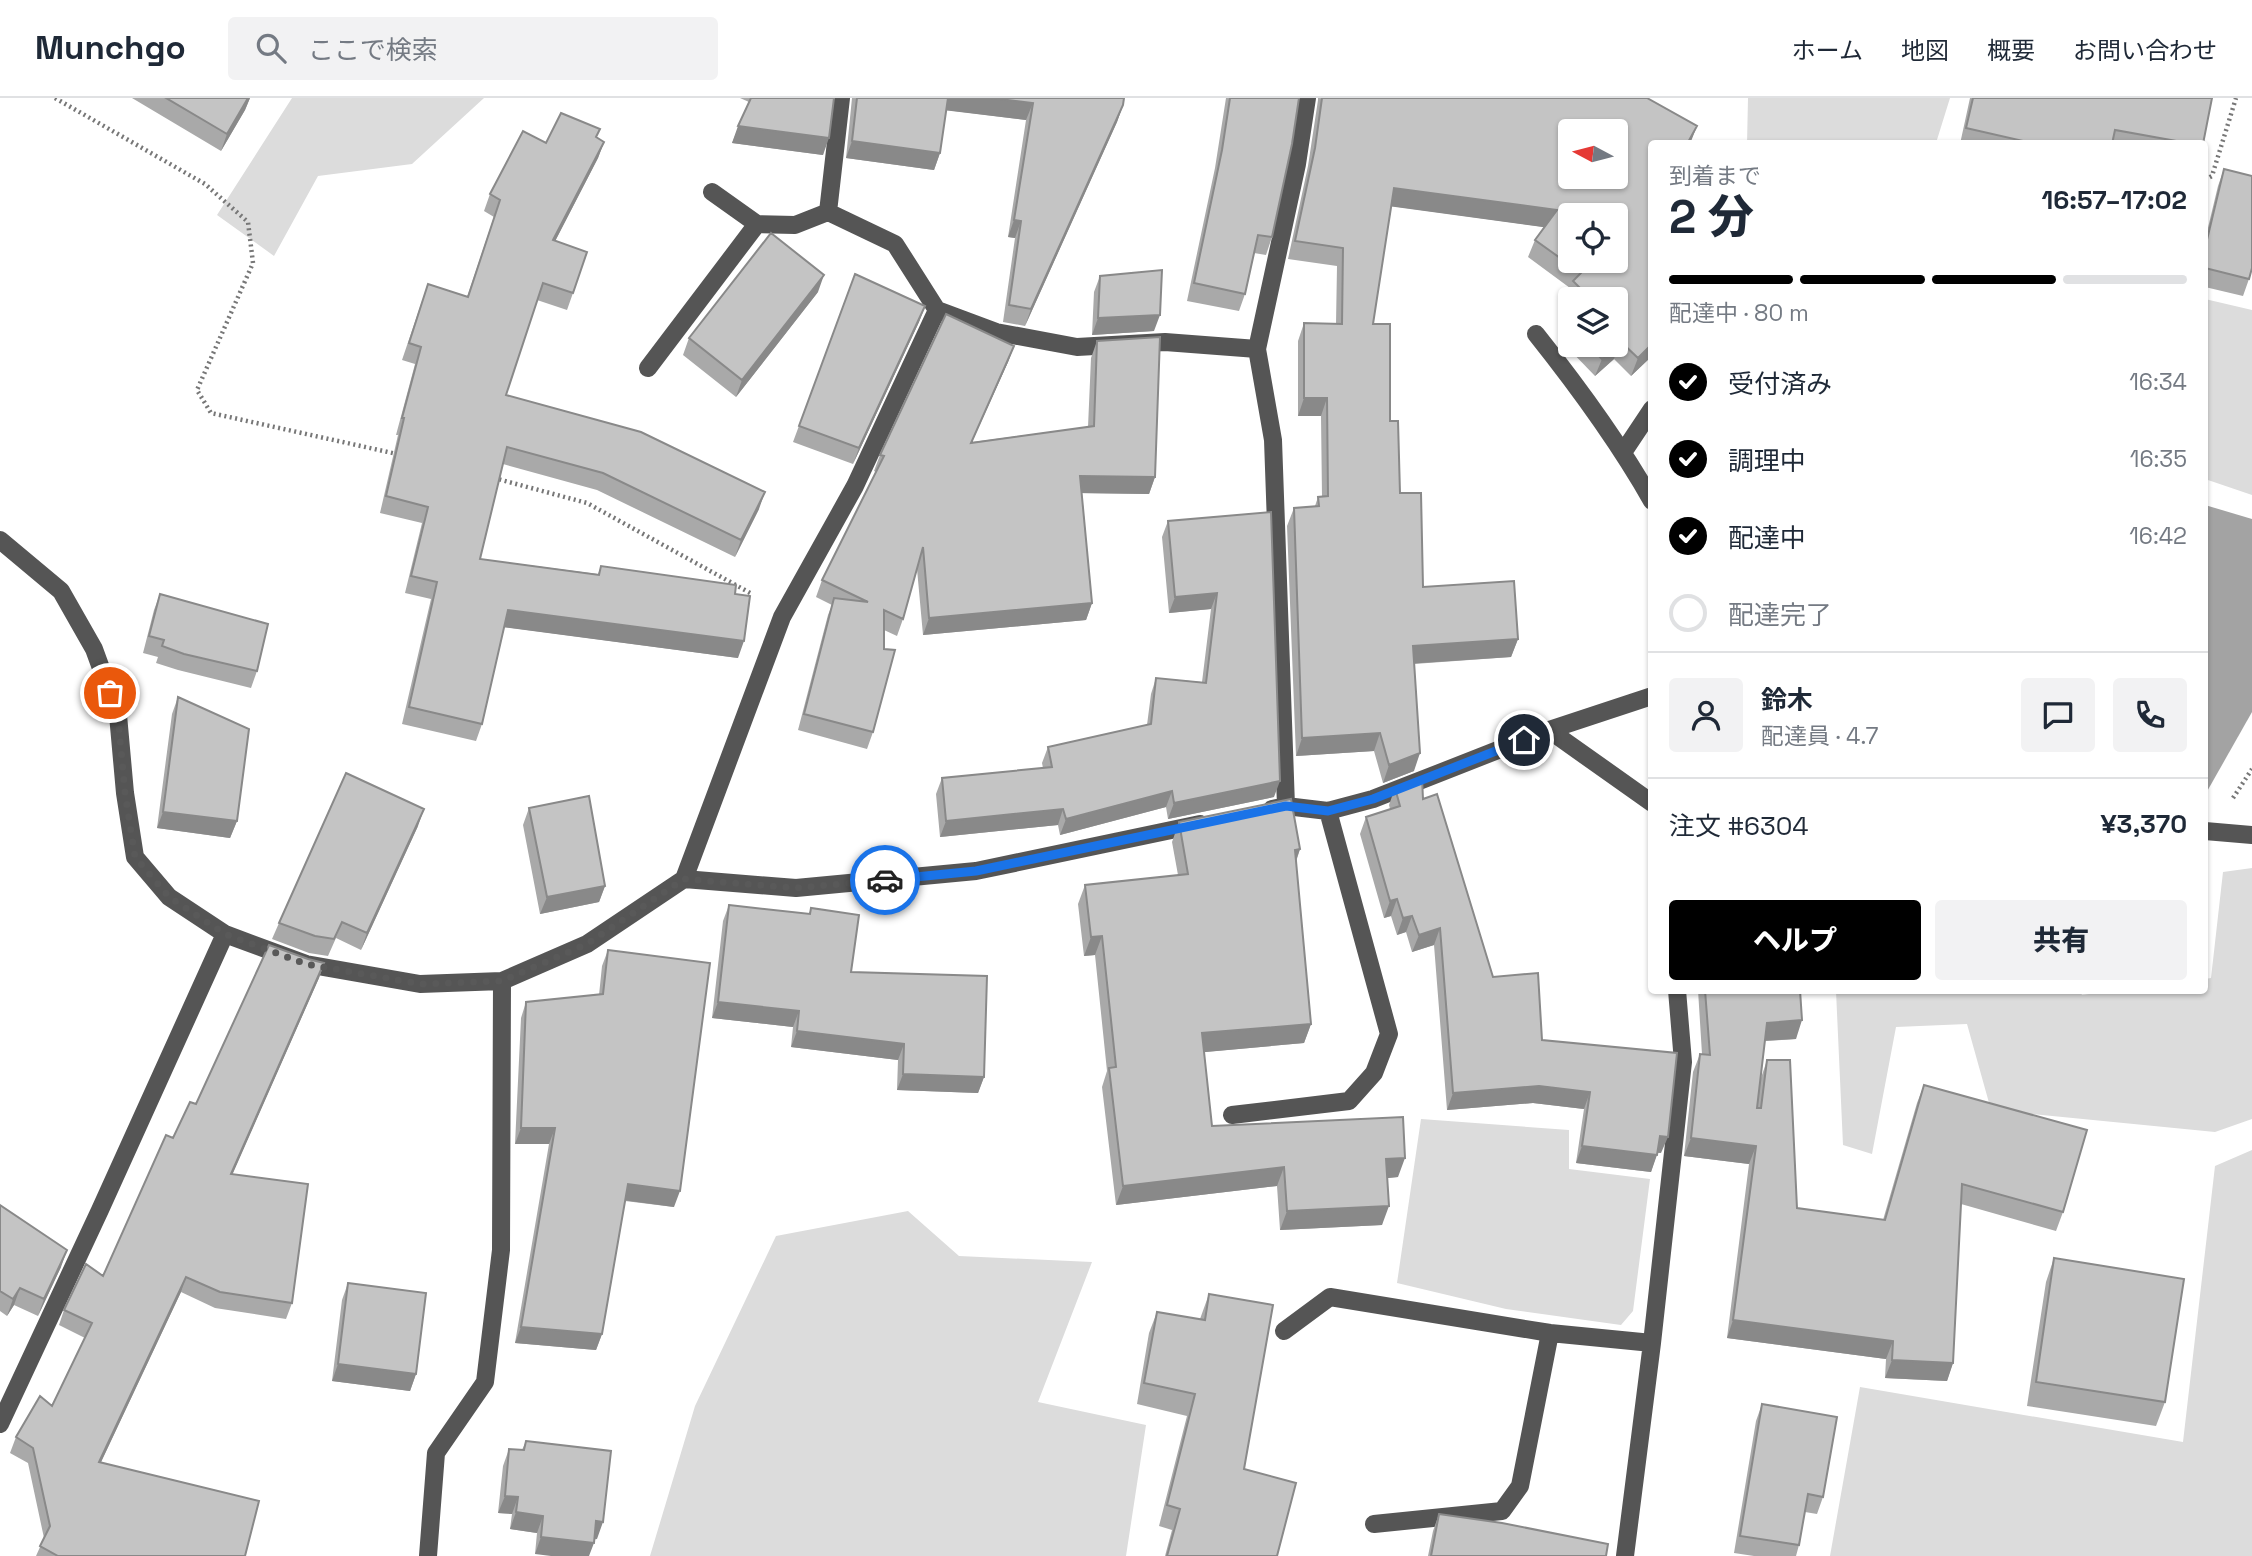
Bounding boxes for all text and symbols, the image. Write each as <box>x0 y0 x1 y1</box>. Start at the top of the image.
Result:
search box <box>228 17 718 80</box>
text: Munchgo <box>35 27 186 69</box>
icon: search <box>252 29 290 67</box>
text: ここで検索 <box>308 33 438 67</box>
text: ホーム <box>1792 35 1863 66</box>
text: 地図 <box>1901 35 1949 66</box>
text: 概要 <box>1987 35 2035 66</box>
text: お問い合わせ <box>2073 35 2217 66</box>
north arrow <box>1558 119 1628 189</box>
map controls <box>1558 119 1628 357</box>
text: 到着まで <box>1669 161 1761 191</box>
text: 16:57–17:02 <box>2041 183 2187 217</box>
text: 2 分 <box>1669 188 1754 246</box>
button: locate <box>1558 203 1628 273</box>
button: layers <box>1558 287 1628 357</box>
text: 配達中 · 80 m <box>1669 298 1809 328</box>
icon: check <box>1669 363 1707 401</box>
text: 受付済み <box>1728 367 1832 401</box>
text: 16:34 <box>2129 367 2187 397</box>
icon: check <box>1669 440 1707 478</box>
text: 調理中 <box>1728 444 1806 478</box>
text: 16:35 <box>2130 444 2187 474</box>
icon: check <box>1669 517 1707 555</box>
text: 配達中 <box>1728 521 1806 555</box>
text: 16:42 <box>2129 521 2187 551</box>
text: 配達完了 <box>1728 598 1832 632</box>
pin <box>80 663 140 723</box>
icon: bag <box>91 674 129 712</box>
button: person <box>1669 678 1743 752</box>
button: chat <box>2021 678 2095 752</box>
button: phone <box>2113 678 2187 752</box>
text: 鈴木 <box>1761 683 1813 717</box>
pin <box>1494 710 1554 770</box>
icon: home <box>1505 721 1543 759</box>
text: 配達員 · 4.7 <box>1761 721 1878 751</box>
text: ¥3,370 <box>2100 807 2187 841</box>
text: 注文 #6304 <box>1669 809 1809 843</box>
courier <box>850 845 920 915</box>
icon: car <box>866 861 904 899</box>
button: ヘルプ <box>1669 900 1921 980</box>
button: 共有 <box>1935 900 2187 980</box>

